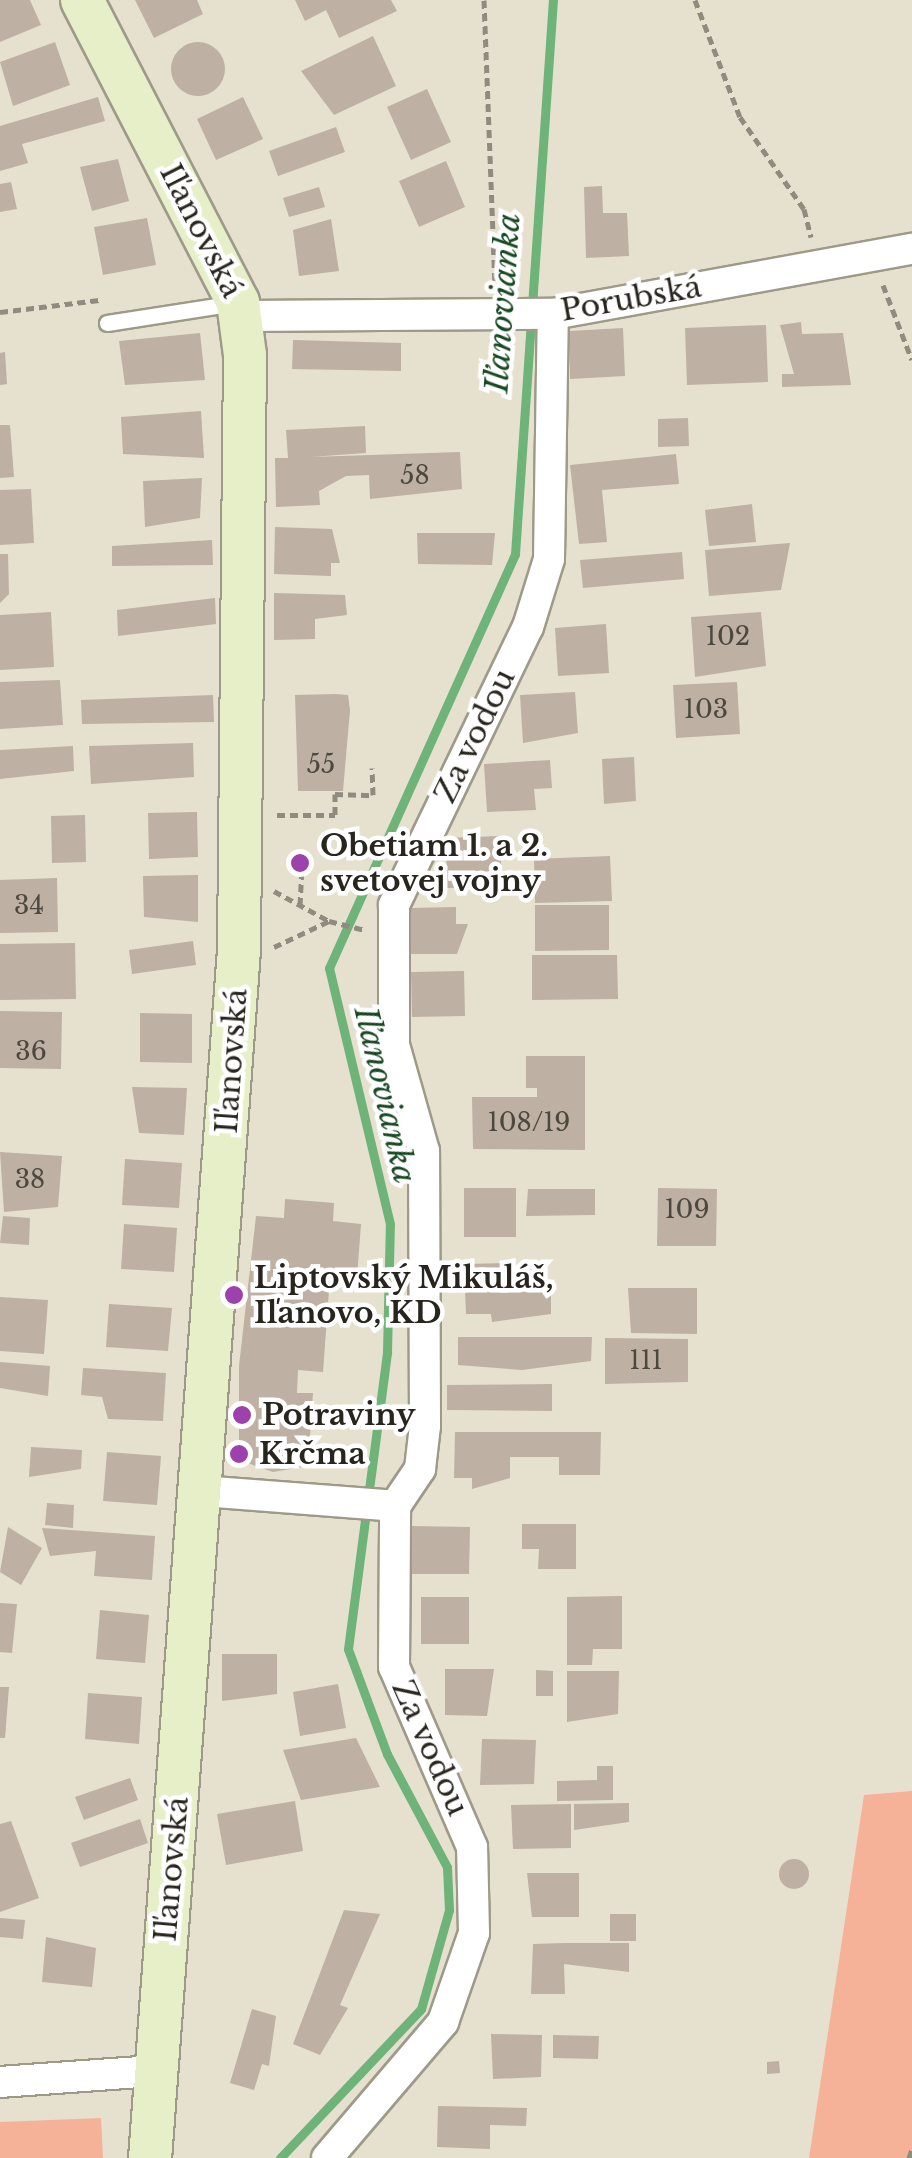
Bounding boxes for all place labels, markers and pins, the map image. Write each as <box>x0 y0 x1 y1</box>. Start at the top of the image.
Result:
place label: Obetiam 1. a 2. svetovej vojny <box>320 828 548 898</box>
marker: Obetiam 1. a 2. svetovej vojny <box>289 852 311 874</box>
place label: Liptovský Mikuláš, Iľanovo, KD <box>254 1260 554 1330</box>
marker: Liptovský Mikuláš, Iľanovo, KD <box>223 1284 245 1306</box>
place label: Potraviny <box>262 1397 415 1433</box>
marker: Potraviny <box>231 1404 253 1426</box>
place label: Krčma <box>259 1436 366 1472</box>
marker: Krčma <box>228 1443 250 1465</box>

